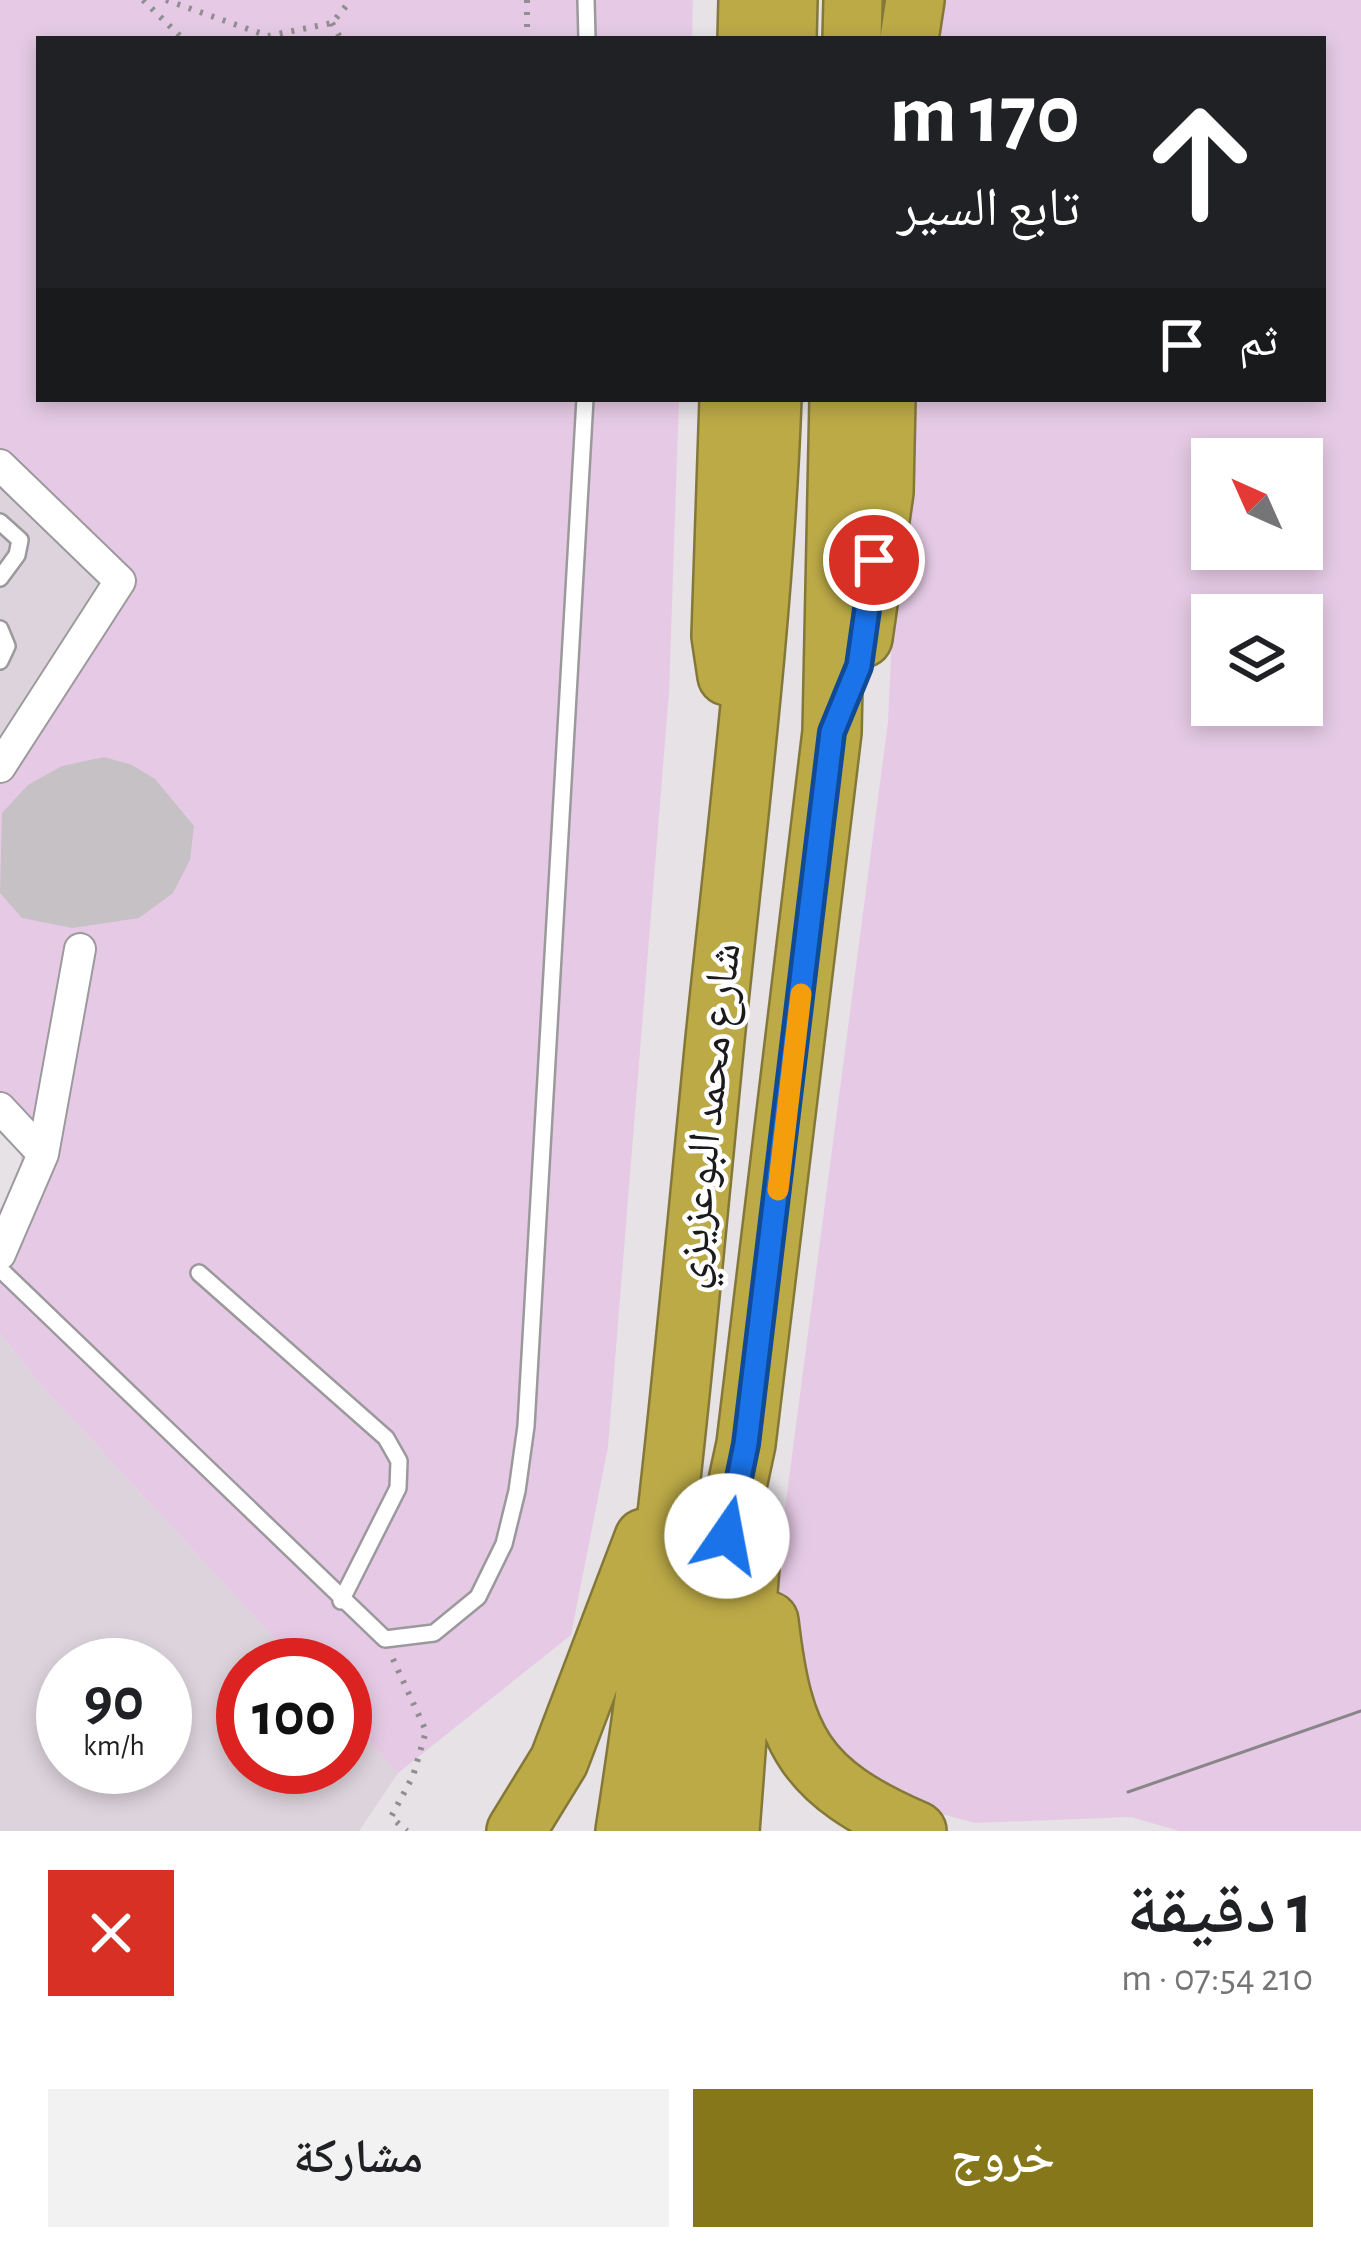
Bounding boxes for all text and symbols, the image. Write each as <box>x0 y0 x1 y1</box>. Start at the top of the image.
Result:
text: 170 m <box>889 74 1080 158</box>
icon: ahead <box>1122 84 1278 240</box>
text: تابع السير <box>897 182 1080 236</box>
icon: arrive <box>1149 312 1215 378</box>
text: ثم <box>1239 319 1278 364</box>
north arrow <box>1191 438 1323 570</box>
map controls <box>1191 438 1323 726</box>
pin <box>823 509 925 611</box>
icon: arrive <box>841 527 907 593</box>
button: layers <box>1191 594 1323 726</box>
street label: شارع محمد البوعزيزي <box>667 941 760 1292</box>
position arrow <box>664 1473 790 1599</box>
speed limit sign: 100 <box>216 1638 372 1794</box>
text: 90 <box>84 1671 144 1731</box>
text: km/h <box>83 1731 145 1761</box>
button: close <box>48 1870 174 1996</box>
text: 1 دقيقة <box>1127 1874 1313 1946</box>
text: 210 m · 07:54 <box>1121 1959 1313 1998</box>
button: مشاركة <box>48 2089 669 2227</box>
button: خروج <box>693 2089 1313 2227</box>

